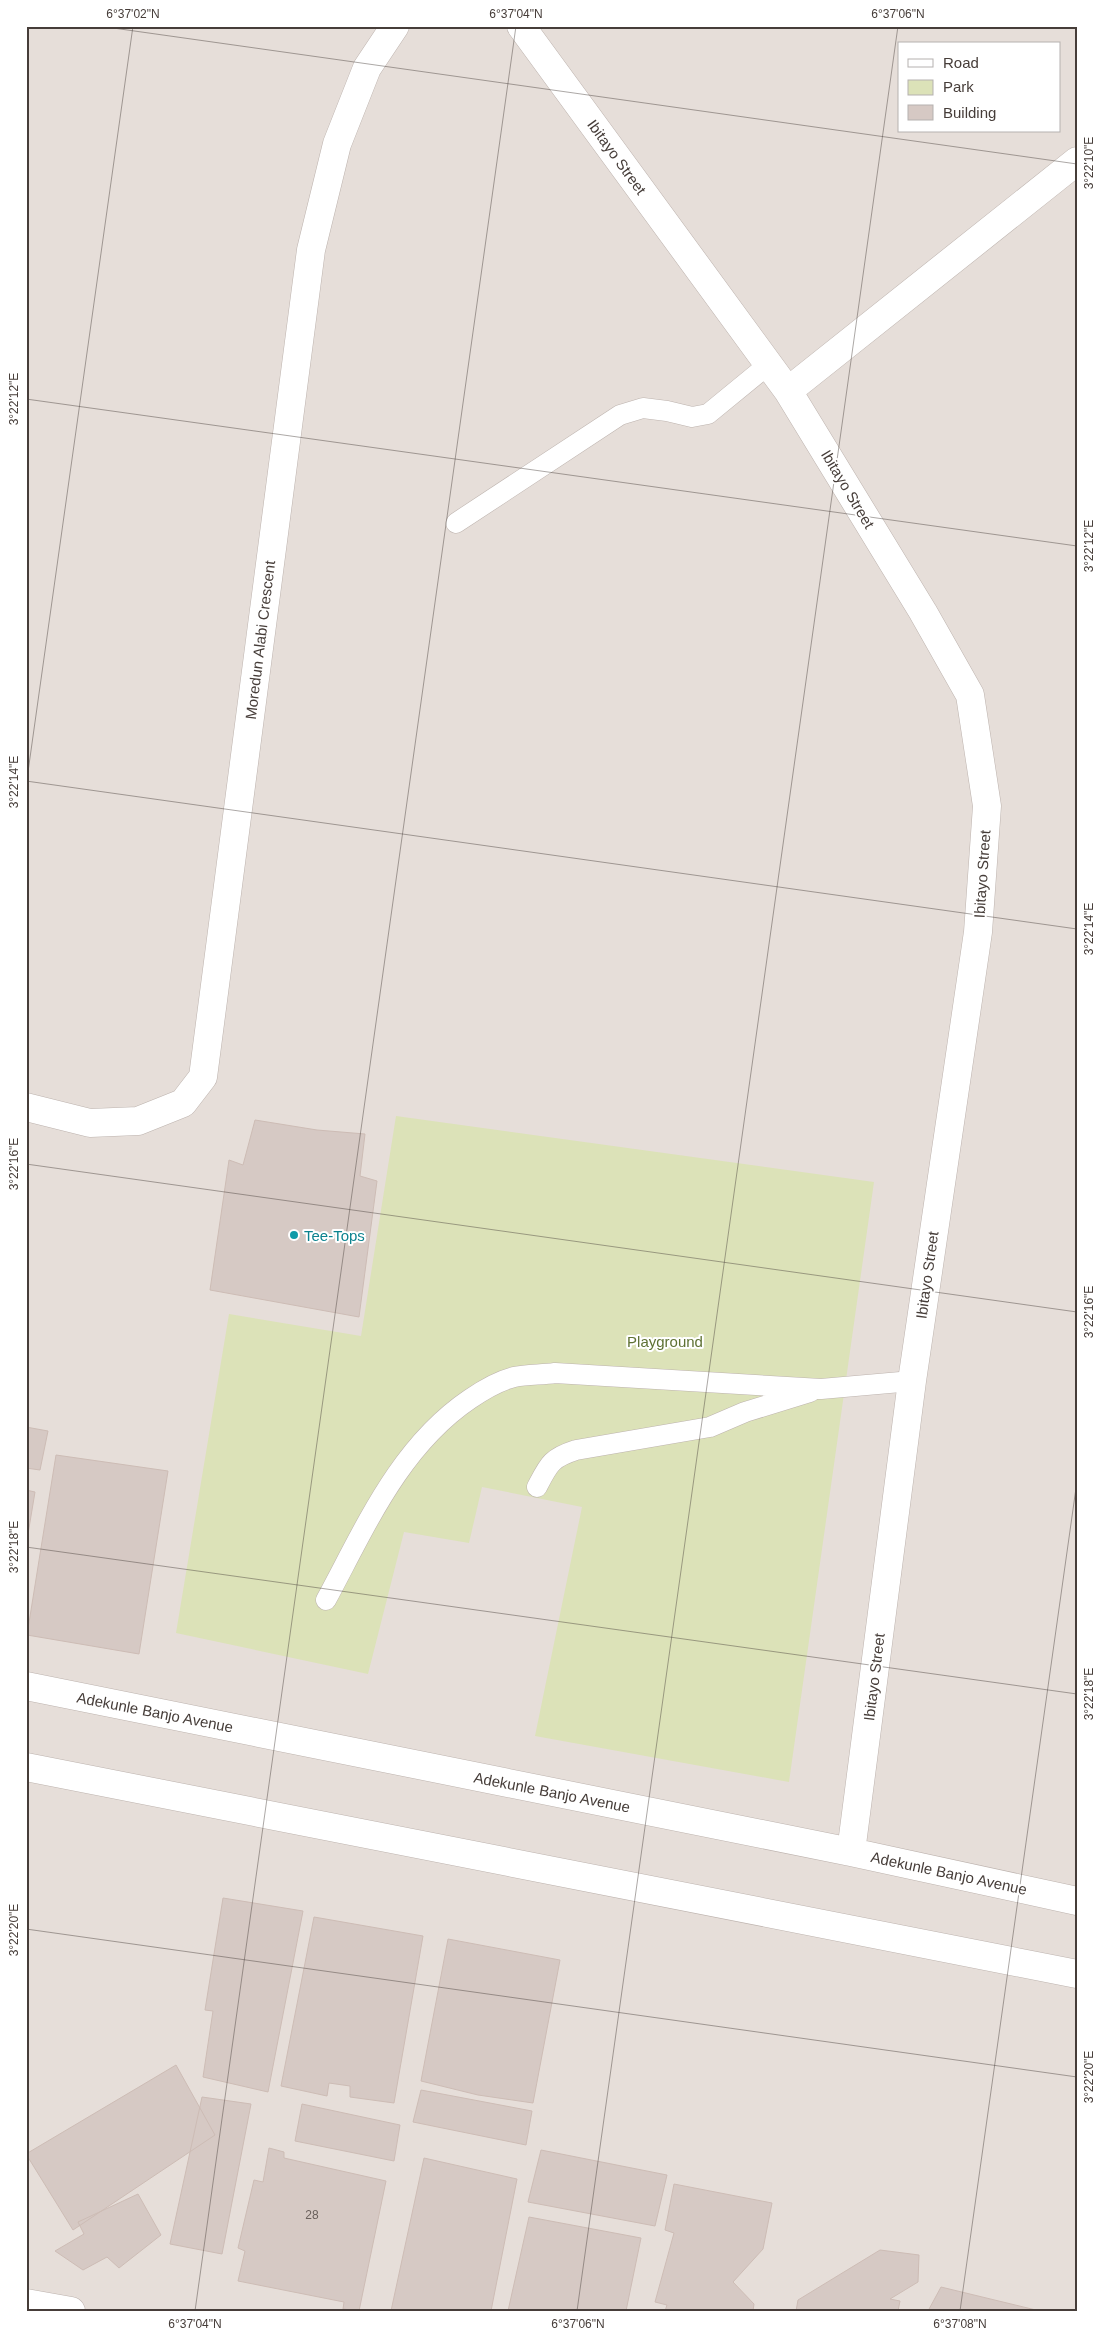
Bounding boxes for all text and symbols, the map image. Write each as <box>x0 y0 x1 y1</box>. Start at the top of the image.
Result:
text: 6°37'02"N <box>106 7 160 21</box>
text: 6°37'04"N <box>489 7 543 21</box>
text: 6°37'06"N <box>871 7 925 21</box>
legend <box>898 42 1060 132</box>
text: Road <box>943 54 979 71</box>
text: Park <box>943 78 974 95</box>
text: Building <box>943 104 996 121</box>
street label: Ibitayo Street <box>584 116 650 198</box>
text: 3°22'10"E <box>1082 137 1096 189</box>
text: 3°22'12"E <box>7 373 21 425</box>
street label: Ibitayo Street <box>818 447 878 532</box>
text: 3°22'12"E <box>1082 520 1096 572</box>
street label: Moredun Alabi Crescent <box>242 559 278 720</box>
text: 3°22'14"E <box>7 756 21 808</box>
street label: Ibitayo Street <box>970 828 994 919</box>
text: 3°22'14"E <box>1082 903 1096 955</box>
text: 3°22'16"E <box>7 1138 21 1190</box>
place label: Tee-Tops <box>304 1227 365 1244</box>
marker: Tee-Tops <box>288 1229 300 1241</box>
street label: Ibitayo Street <box>912 1229 942 1320</box>
text: 3°22'16"E <box>1082 1286 1096 1338</box>
park label: Playground <box>627 1333 703 1350</box>
text: 3°22'18"E <box>7 1521 21 1573</box>
street label: Ibitayo Street <box>860 1631 888 1722</box>
text: 3°22'18"E <box>1082 1668 1096 1720</box>
street label: Adekunle Banjo Avenue <box>75 1688 235 1736</box>
street label: Adekunle Banjo Avenue <box>472 1768 632 1816</box>
street label: Adekunle Banjo Avenue <box>869 1848 1029 1898</box>
text: 3°22'20"E <box>7 1904 21 1956</box>
text: 3°22'20"E <box>1082 2051 1096 2103</box>
house number: 28 <box>305 2208 319 2222</box>
text: 6°37'04"N <box>168 2317 222 2331</box>
text: 6°37'06"N <box>551 2317 605 2331</box>
text: 6°37'08"N <box>933 2317 987 2331</box>

